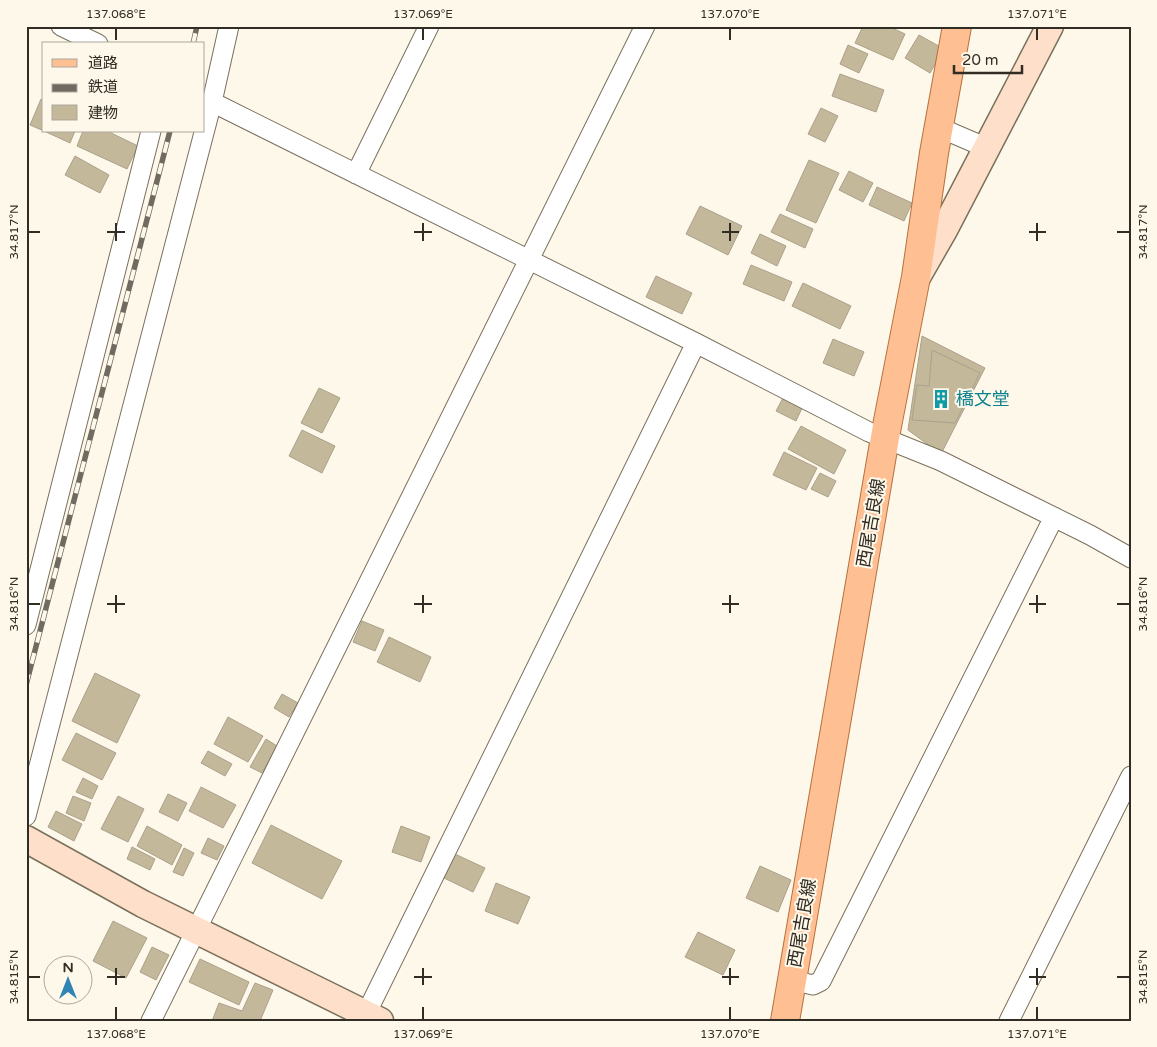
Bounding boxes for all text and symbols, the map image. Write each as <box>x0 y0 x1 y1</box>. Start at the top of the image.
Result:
text: 137.068°E <box>86 7 146 21</box>
text: 137.069°E <box>393 7 453 21</box>
text: 137.070°E <box>700 7 760 21</box>
text: 137.071°E <box>1007 7 1067 21</box>
legend <box>42 42 205 132</box>
scale bar <box>954 42 1022 74</box>
text: 20 m <box>962 51 999 69</box>
text: 道路 <box>88 54 118 72</box>
text: 鉄道 <box>88 78 118 96</box>
text: 建物 <box>88 104 118 122</box>
text: 34.817°N <box>7 204 21 260</box>
text: 34.817°N <box>1136 204 1150 260</box>
building icon: 橋文堂 <box>930 388 952 410</box>
place label: 橋文堂 <box>956 388 1010 410</box>
street label: 西尾吉良線 <box>852 477 890 569</box>
text: 34.816°N <box>7 577 21 631</box>
text: 34.816°N <box>1136 577 1150 631</box>
street label: 西尾吉良線 <box>783 877 821 969</box>
text: 34.815°N <box>7 950 21 1004</box>
text: 34.815°N <box>1136 950 1150 1004</box>
north arrow <box>42 954 92 1004</box>
text: N <box>62 959 74 976</box>
text: 137.068°E <box>86 1027 146 1041</box>
text: 137.069°E <box>393 1027 453 1041</box>
text: 137.070°E <box>700 1027 760 1041</box>
text: 137.071°E <box>1007 1027 1067 1041</box>

